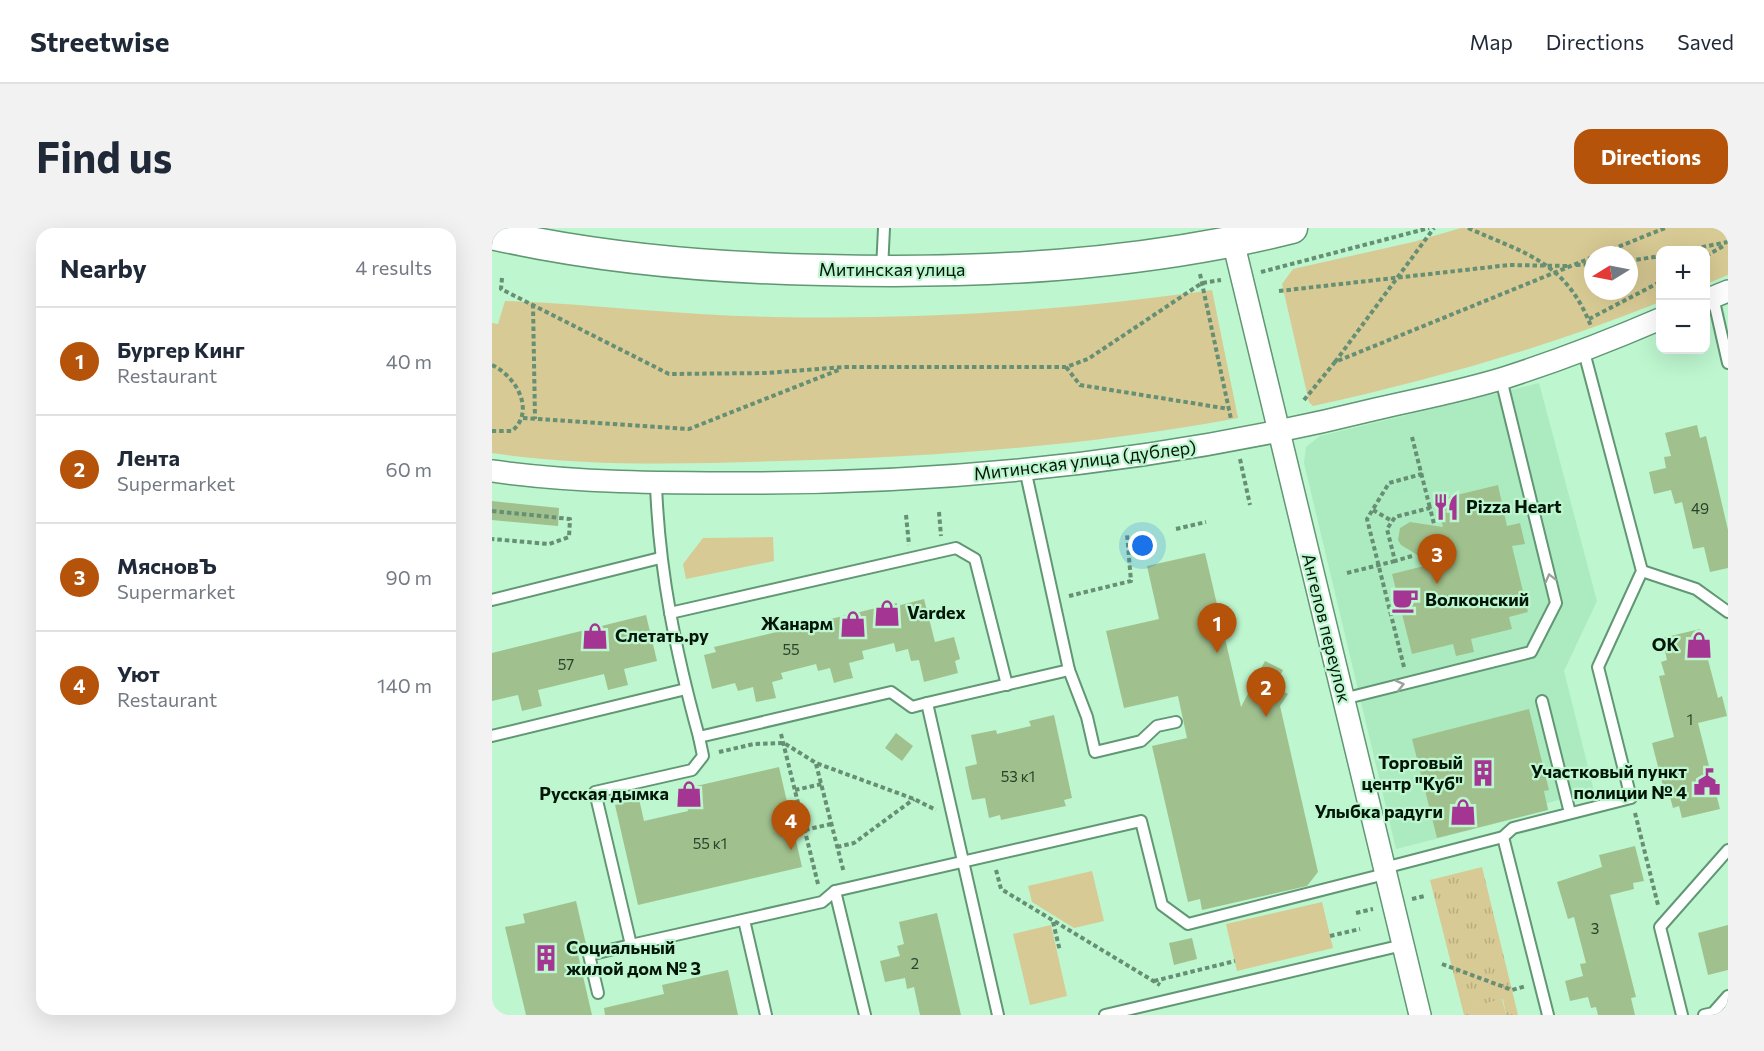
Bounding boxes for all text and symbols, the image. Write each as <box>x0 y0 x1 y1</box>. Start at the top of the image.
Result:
text: Streetwise <box>30 24 170 58</box>
text: Map <box>1470 29 1513 54</box>
text: Directions <box>1546 29 1644 54</box>
text: Saved <box>1677 29 1734 54</box>
button: Directions <box>1574 129 1728 184</box>
text: Find us <box>36 130 172 182</box>
north arrow <box>1584 246 1638 300</box>
map controls <box>1656 246 1710 354</box>
button: + <box>1656 246 1710 300</box>
text: Nearby <box>60 252 147 283</box>
text: 4 results <box>355 255 432 279</box>
street label: Митинская улица <box>819 258 965 280</box>
button: − <box>1656 300 1710 354</box>
text: Бургер Кинг <box>117 336 245 363</box>
text: 1 <box>75 349 84 373</box>
text: 40 m <box>386 349 432 373</box>
text: Restaurant <box>117 363 217 387</box>
street label: Митинская улица (дублер) <box>972 435 1197 485</box>
text: Лента <box>117 444 180 471</box>
text: 2 <box>74 457 85 481</box>
text: 60 m <box>386 457 432 481</box>
text: Supermarket <box>117 471 235 495</box>
restaurant icon: Pizza Heart <box>1431 492 1461 522</box>
place label: Pizza Heart <box>1466 495 1562 517</box>
house number: 49 <box>1691 499 1709 517</box>
your location <box>1128 531 1157 560</box>
pin: 3 <box>1418 534 1456 584</box>
street label: Ангелов переулок <box>1298 551 1356 705</box>
text: МясновЪ <box>117 552 217 579</box>
text: 3 <box>74 565 85 589</box>
text: 90 m <box>386 565 432 589</box>
one-way arrow <box>1544 573 1557 583</box>
text: Supermarket <box>117 579 235 603</box>
cafe icon: Волконский <box>1390 585 1420 615</box>
place label: Волконский <box>1425 588 1529 610</box>
shop icon: Vardex <box>872 598 902 628</box>
place label: Vardex <box>907 601 966 623</box>
pin: 1 <box>1198 604 1236 653</box>
shop icon: Жанарм <box>838 609 868 639</box>
place label: Жанарм <box>761 612 833 634</box>
shop icon: Слетать.ру <box>580 621 610 651</box>
place label: Слетать.ру <box>615 624 709 646</box>
shop icon: OK <box>1684 630 1714 660</box>
place label: OK <box>1652 633 1679 655</box>
house number: 55 <box>782 640 800 658</box>
house number: 57 <box>558 655 574 673</box>
text: Уют <box>117 660 160 687</box>
pin: 2 <box>1246 668 1286 717</box>
text: 4 <box>73 673 86 697</box>
text: 140 m <box>377 673 432 697</box>
one-way arrow <box>1394 680 1405 692</box>
text: Restaurant <box>117 687 217 711</box>
house number: 1 <box>1687 710 1693 728</box>
place label: Торговый центр "Куб" <box>1361 751 1463 794</box>
building icon: Торговый центр "Куб" <box>1468 758 1498 788</box>
place label: Участковый пункт полиции № 4 <box>1531 760 1687 803</box>
house number: 53 к1 <box>1001 767 1035 785</box>
public building icon: Участковый пункт полиции № 4 <box>1692 767 1722 797</box>
shop icon: Русская дымка <box>674 779 704 809</box>
place label: Русская дымка <box>539 782 669 804</box>
shop icon: Улыбка радуги <box>1448 797 1478 827</box>
pin: 4 <box>772 800 810 850</box>
place label: Улыбка радуги <box>1314 800 1443 822</box>
house number: 55 к1 <box>693 834 727 852</box>
house number: 3 <box>1591 919 1599 937</box>
place label: Социальный жилой дом № 3 <box>566 936 701 979</box>
building icon: Социальный жилой дом № 3 <box>531 943 561 973</box>
house number: 2 <box>911 954 919 972</box>

